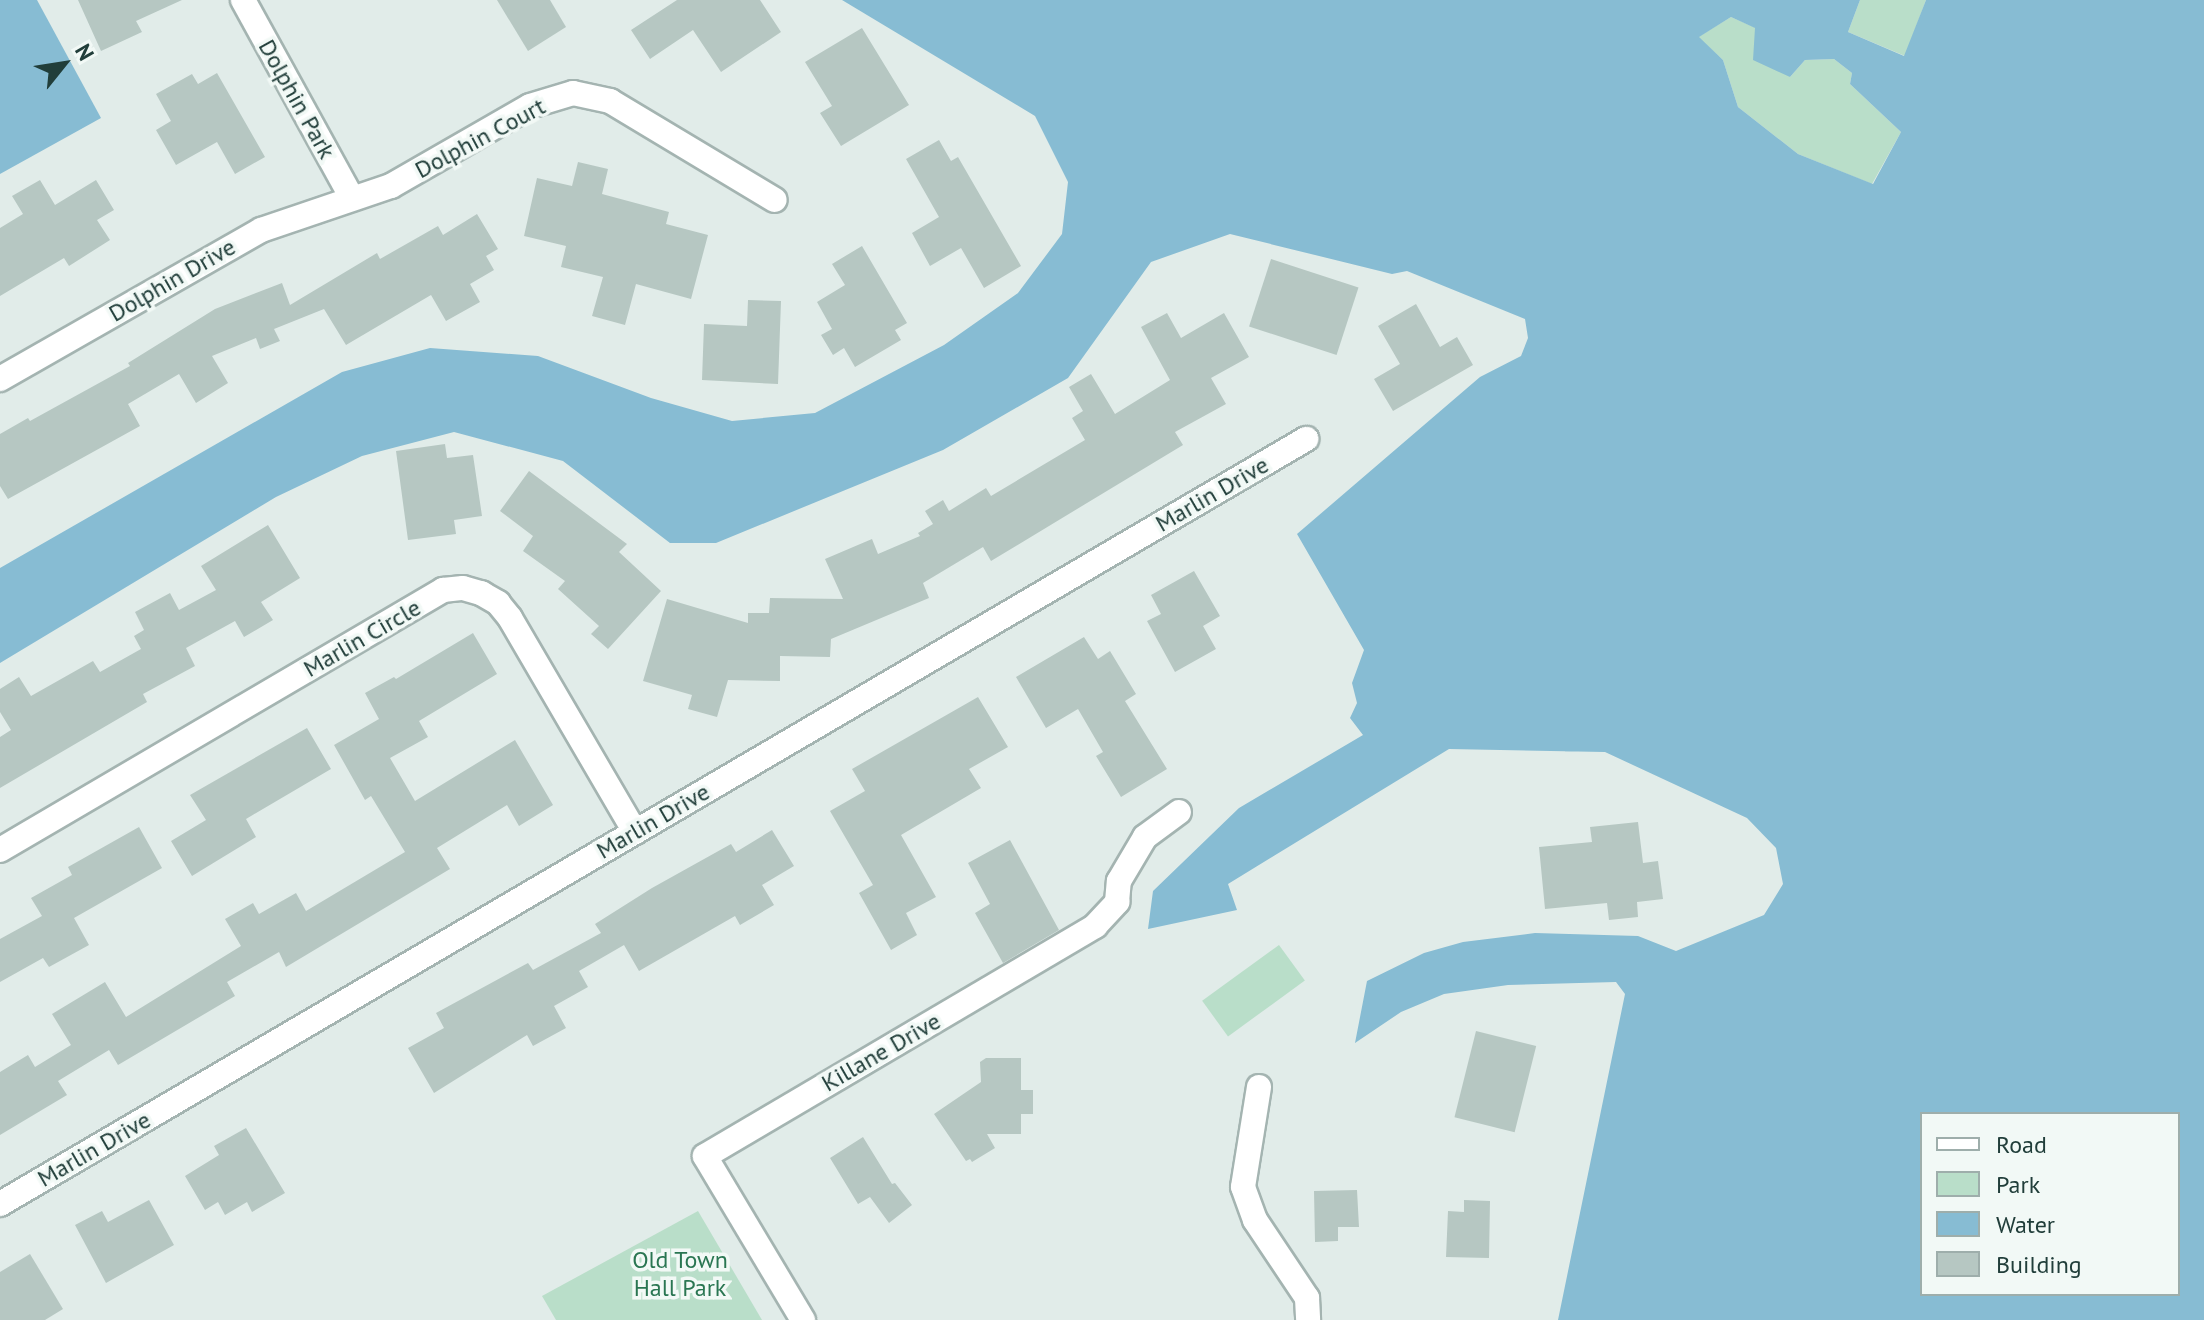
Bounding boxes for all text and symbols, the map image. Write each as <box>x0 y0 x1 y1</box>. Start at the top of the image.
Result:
north arrow <box>24 24 104 104</box>
street label: Dolphin Park <box>252 34 342 164</box>
text: N <box>69 39 101 65</box>
street label: Dolphin Court <box>410 92 550 184</box>
street label: Dolphin Drive <box>104 232 240 328</box>
street label: Marlin Drive <box>1150 450 1274 538</box>
street label: Marlin Circle <box>298 593 426 683</box>
street label: Marlin Drive <box>591 777 715 865</box>
street label: Killane Drive <box>816 1006 946 1098</box>
street label: Marlin Drive <box>32 1105 156 1193</box>
legend <box>1920 1112 2180 1296</box>
text: Road <box>1996 1129 2047 1160</box>
text: Park <box>1996 1169 2040 1200</box>
text: Water <box>1996 1209 2055 1240</box>
park label: Old Town Hall Park <box>632 1246 728 1302</box>
text: Building <box>1996 1249 2082 1280</box>

